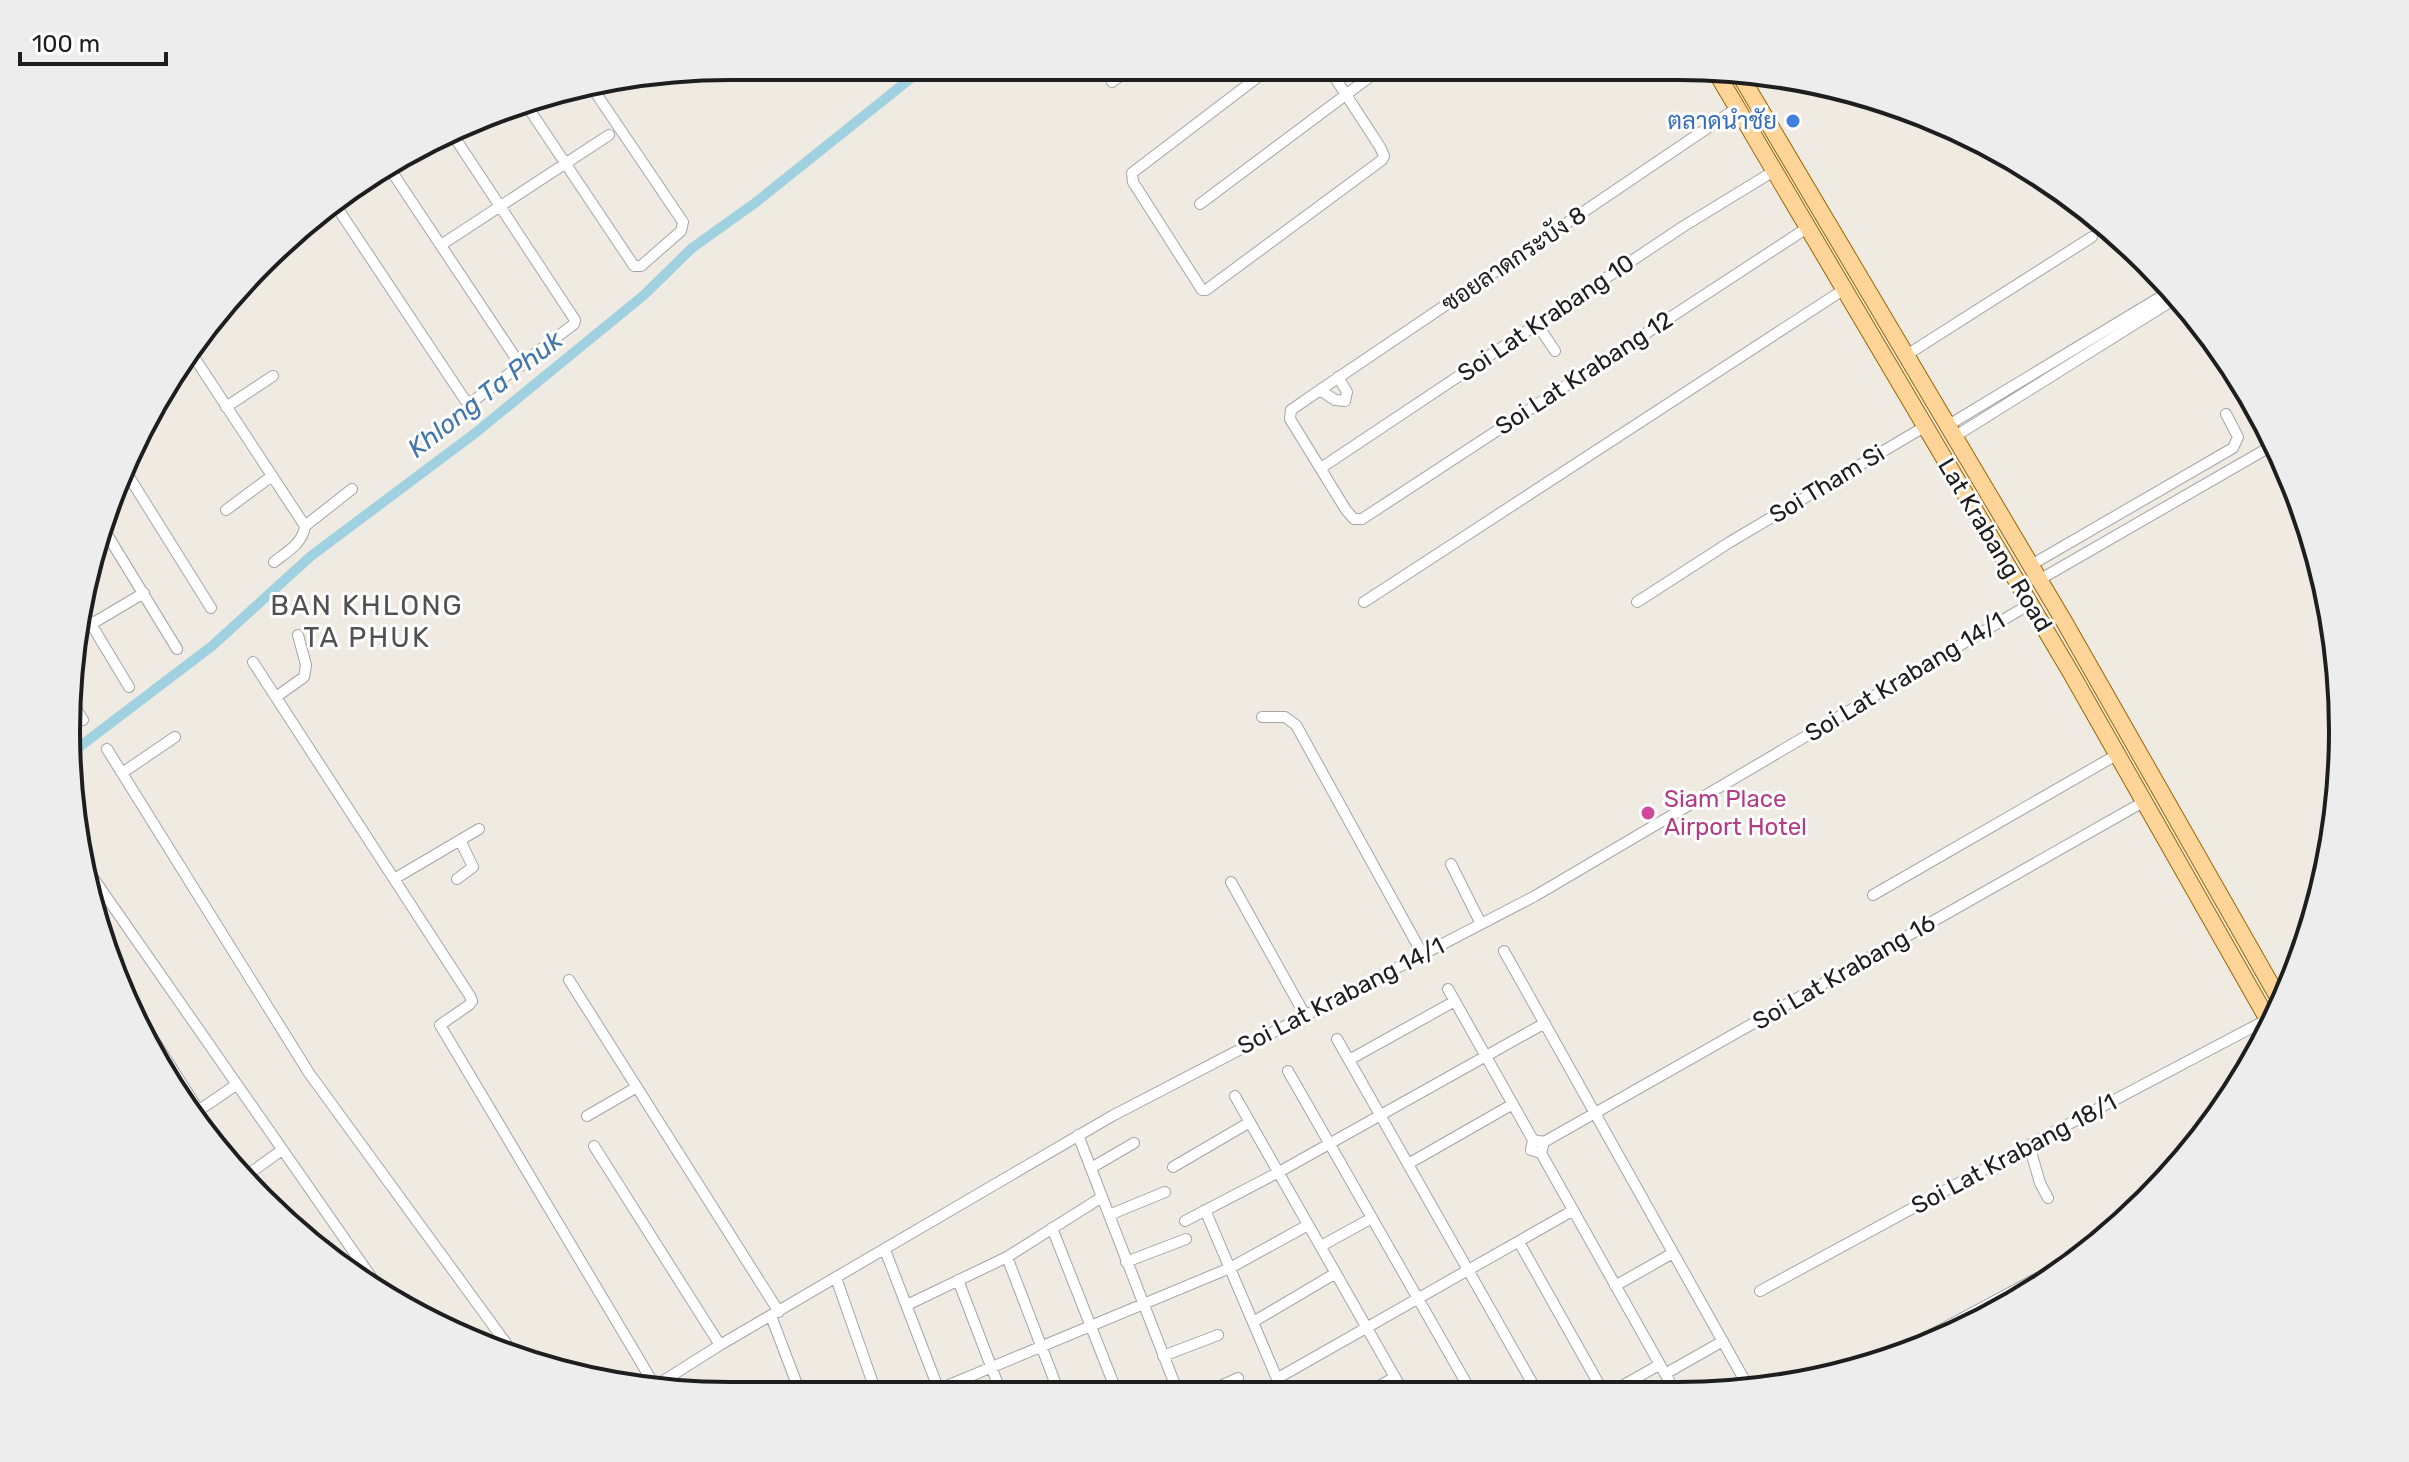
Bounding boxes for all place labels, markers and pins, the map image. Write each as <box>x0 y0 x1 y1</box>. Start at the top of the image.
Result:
place label: ตลาดนำชัย <box>1667 107 1777 135</box>
marker: ตลาดนำชัย <box>1784 112 1802 130</box>
place label: Siam Place Airport Hotel <box>1664 785 1807 841</box>
marker: Siam Place Airport Hotel <box>1639 804 1657 822</box>

